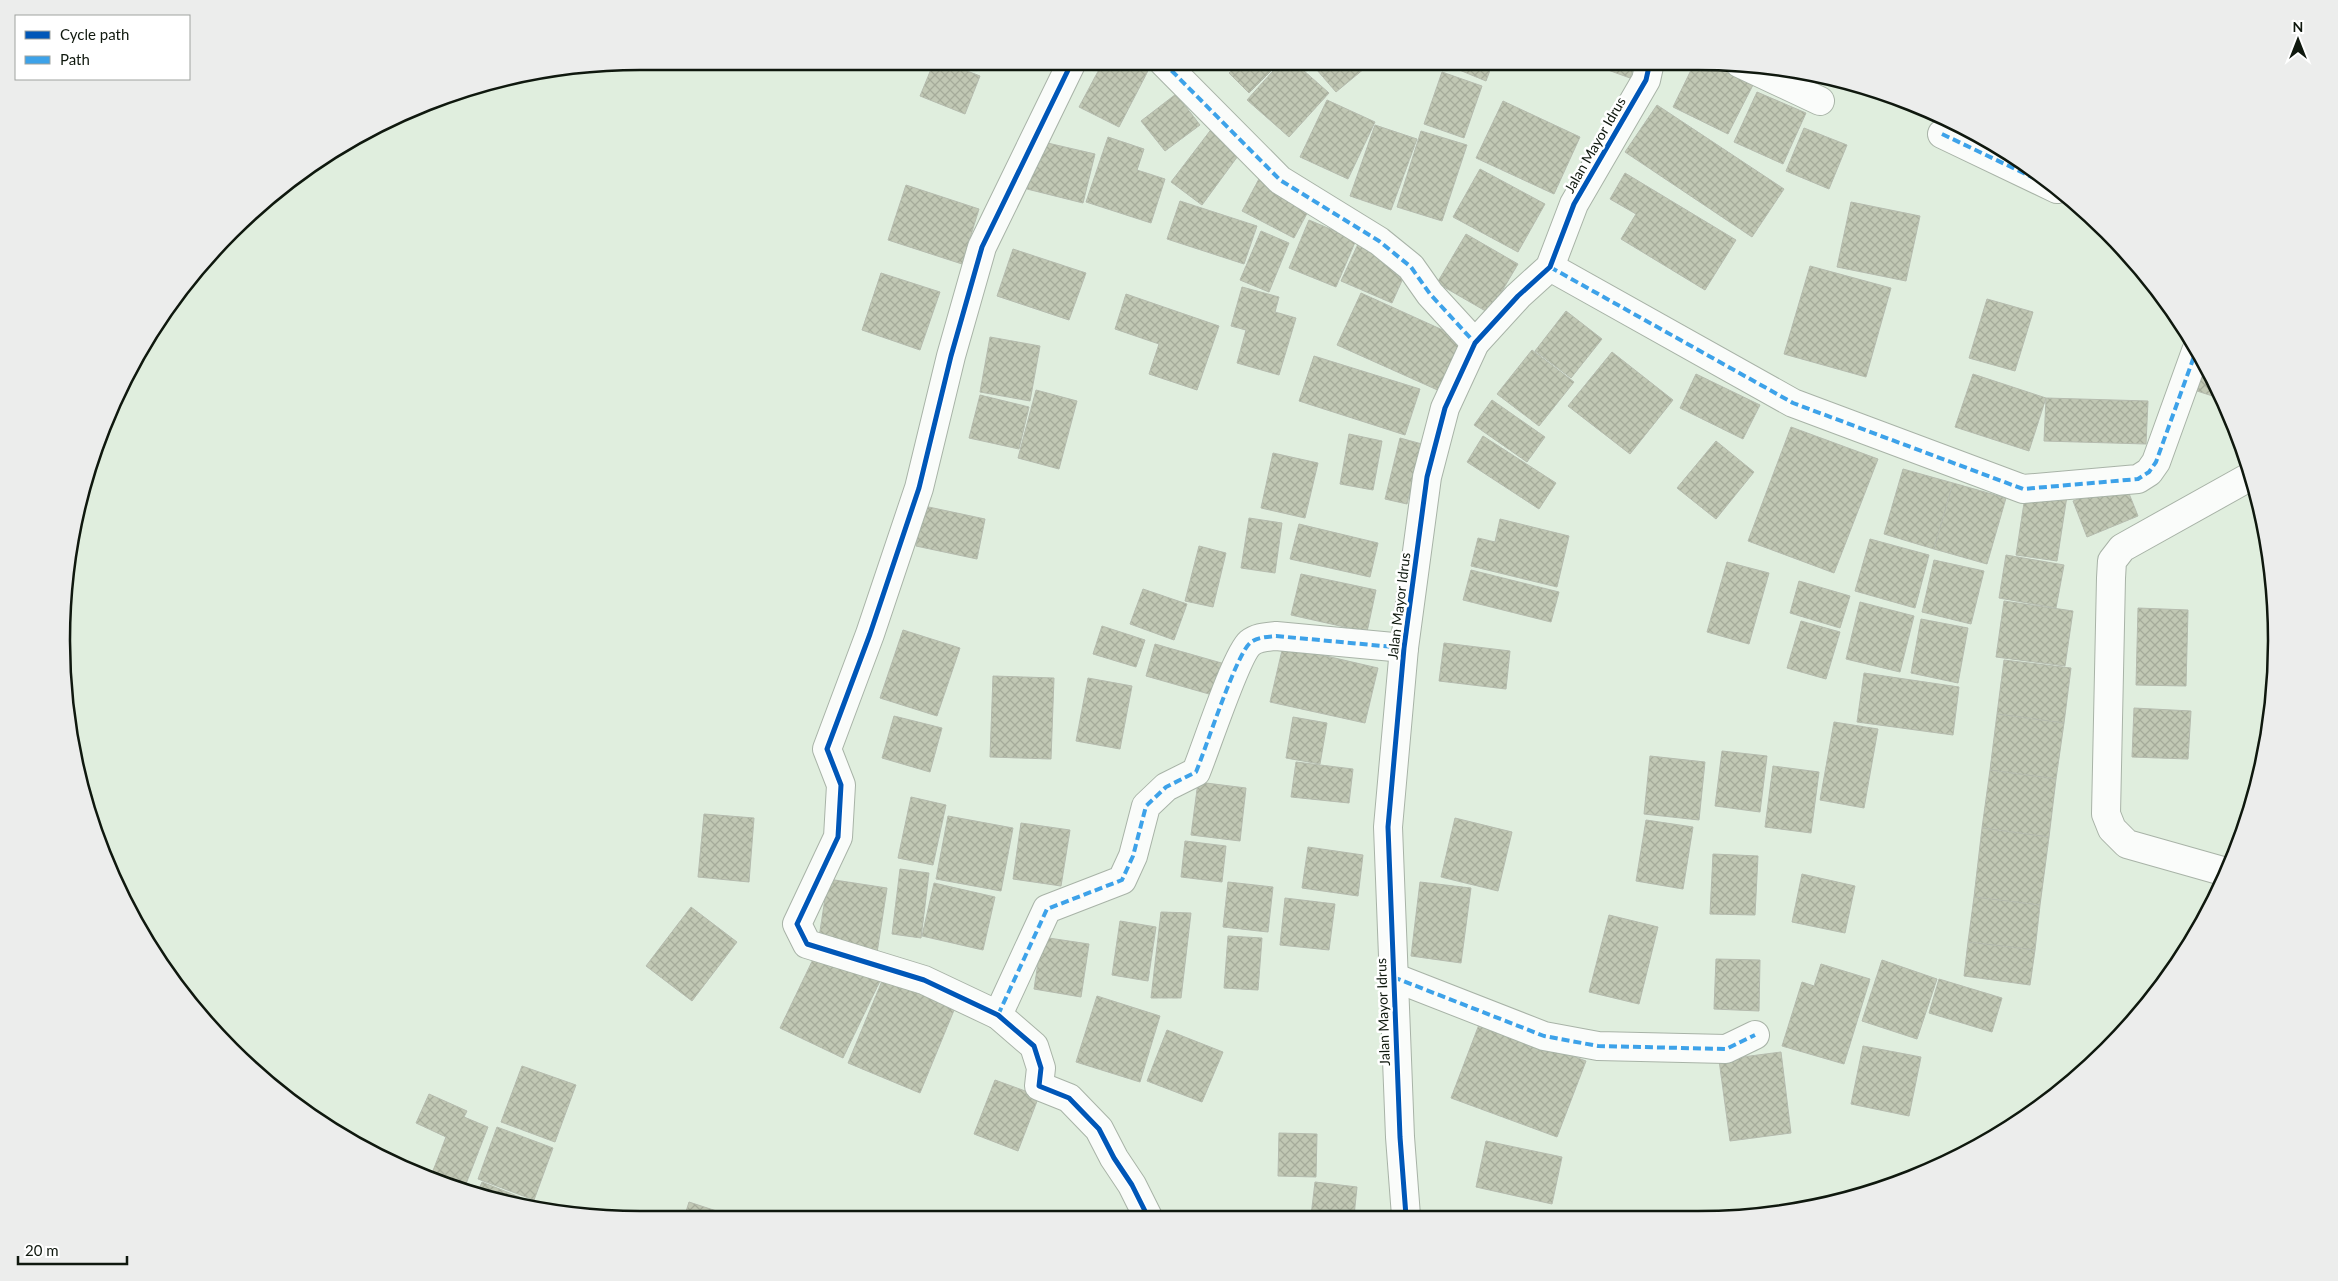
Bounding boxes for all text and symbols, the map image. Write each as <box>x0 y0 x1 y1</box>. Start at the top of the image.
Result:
legend <box>15 15 190 80</box>
north arrow <box>2273 15 2323 65</box>
text: N <box>2293 18 2303 35</box>
text: Cycle path <box>60 25 129 43</box>
text: Path <box>60 50 90 68</box>
street label: Jalan Mayor Idrus <box>1560 94 1629 196</box>
street label: Jalan Mayor Idrus <box>1384 551 1414 660</box>
street label: Jalan Mayor Idrus <box>1372 958 1393 1066</box>
scale bar <box>18 1234 126 1266</box>
text: 20 m <box>25 1241 59 1259</box>

